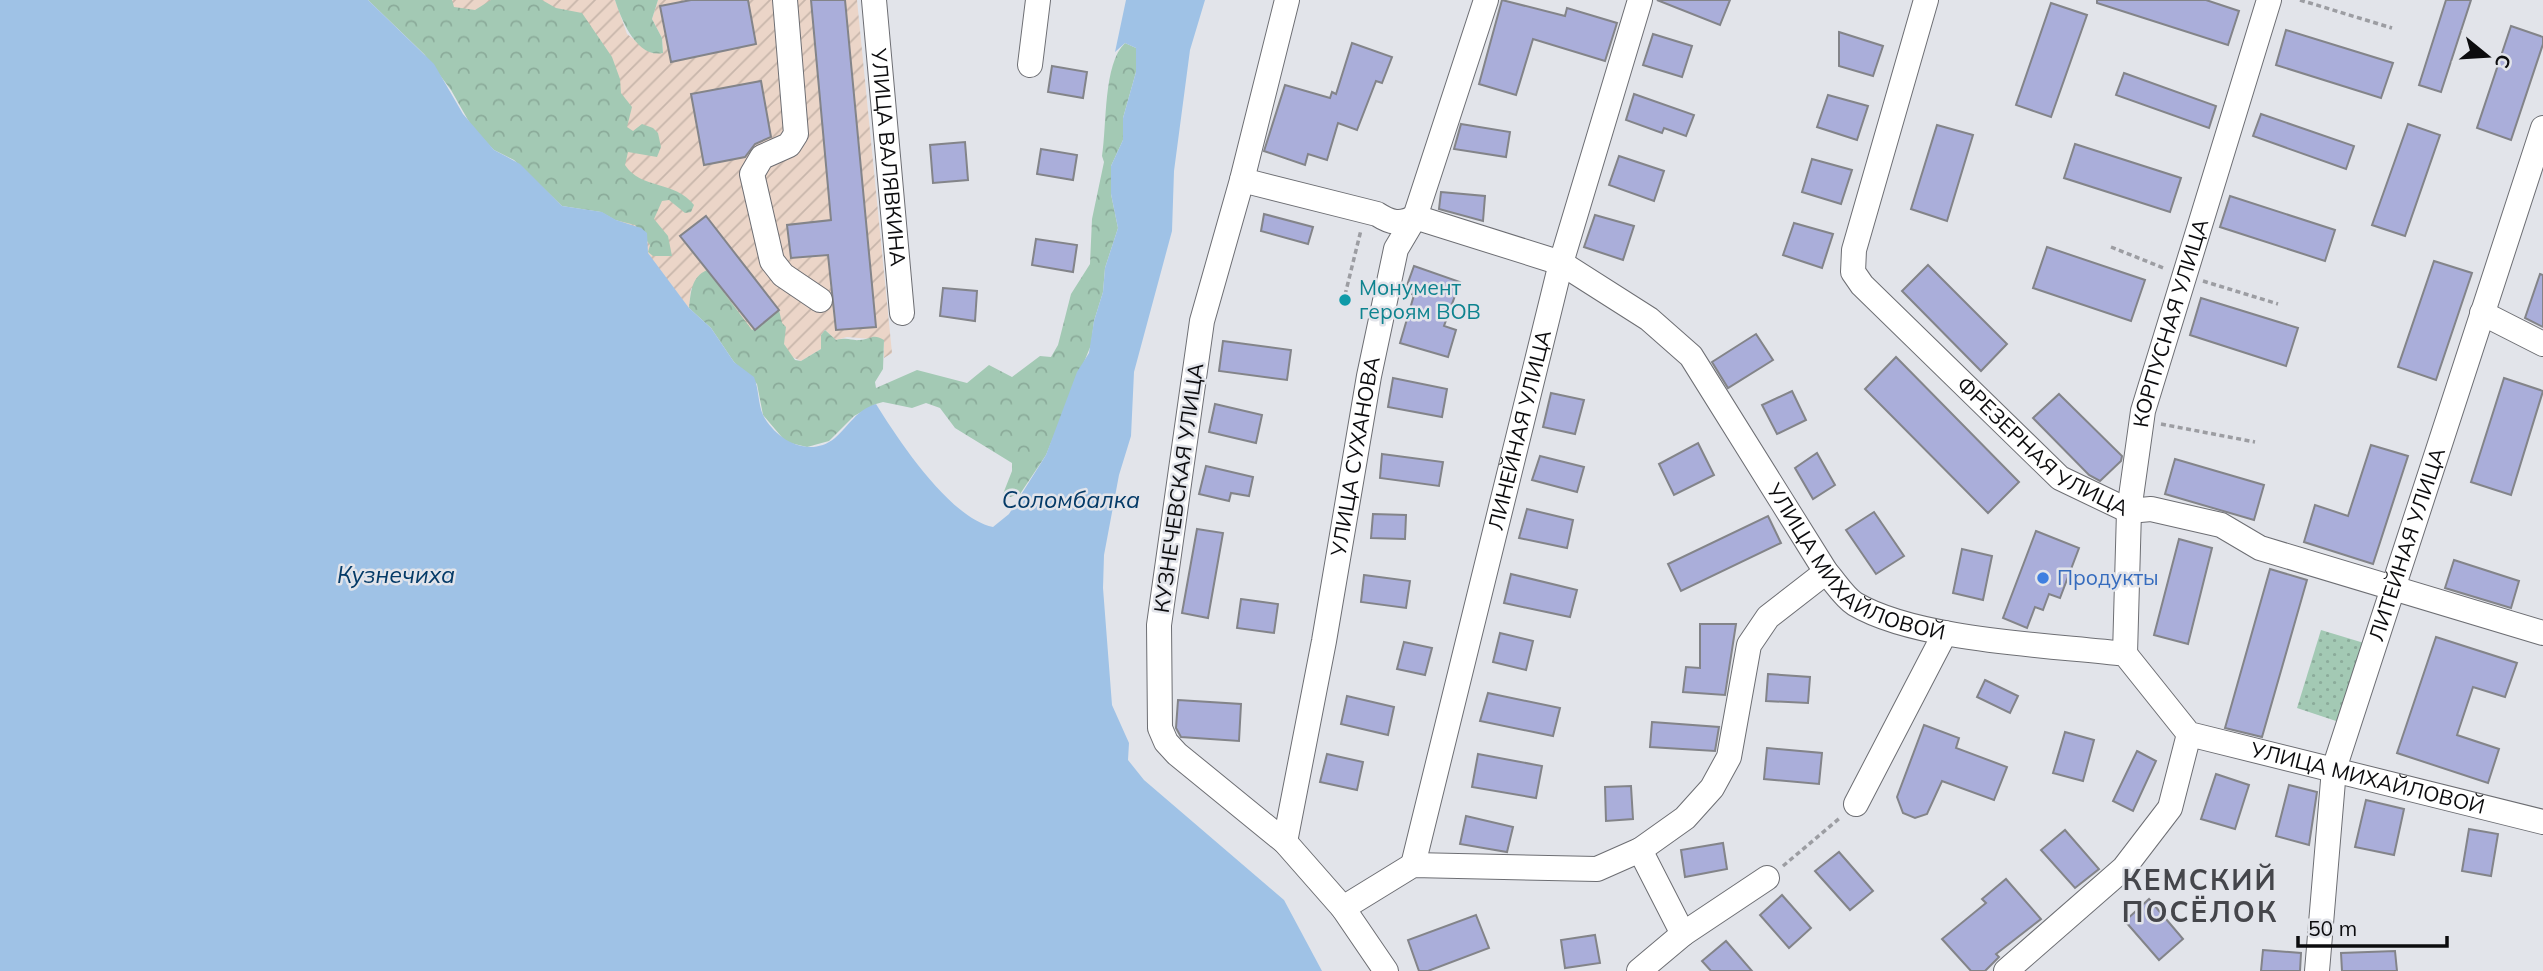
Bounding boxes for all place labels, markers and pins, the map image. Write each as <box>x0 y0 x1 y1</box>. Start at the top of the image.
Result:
place label: Монумент героям ВОВ <box>1359 274 1481 324</box>
marker: Монумент героям ВОВ <box>1337 292 1353 308</box>
place label: Продукты <box>2057 564 2159 590</box>
marker: Продукты <box>2035 570 2051 586</box>

